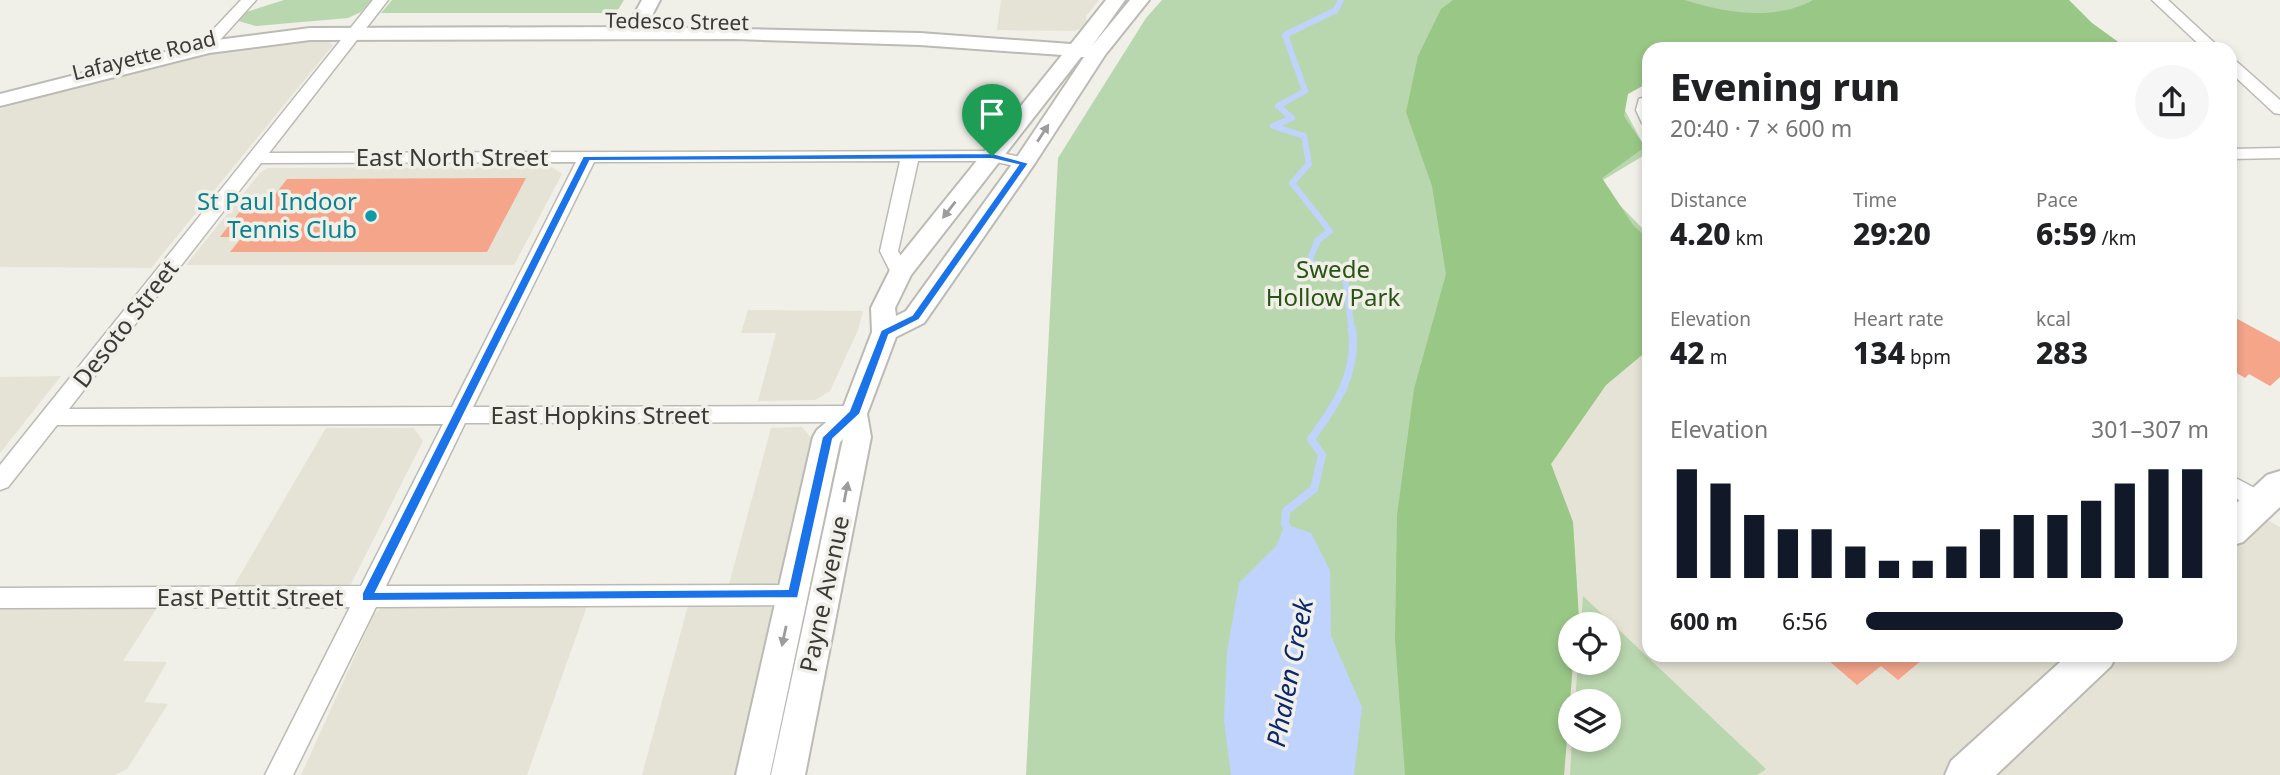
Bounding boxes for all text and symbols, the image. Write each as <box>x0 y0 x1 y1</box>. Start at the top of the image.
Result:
street label: Tedesco Street <box>605 6 750 36</box>
street label: Lafayette Road <box>69 24 219 86</box>
text: Evening run <box>1670 60 1900 112</box>
button: share <box>2135 65 2209 139</box>
pin <box>962 84 1022 156</box>
icon: arrive <box>973 95 1011 133</box>
text: 20:40 · 7 × 600 m <box>1670 112 1852 144</box>
one-way arrow <box>1037 123 1050 143</box>
street label: East North Street <box>356 140 549 173</box>
place label: St Paul Indoor Tennis Club <box>197 184 357 245</box>
text: Distance <box>1670 187 1747 213</box>
text: Time <box>1853 187 1897 213</box>
text: Pace <box>2036 187 2078 213</box>
one-way arrow <box>942 200 957 218</box>
marker: St Paul Indoor Tennis Club <box>363 208 379 224</box>
text: 4.20 <box>1670 213 1731 254</box>
text: 29:20 <box>1853 213 1931 254</box>
text: 6:59 <box>2036 213 2097 254</box>
text: km <box>1731 225 1763 251</box>
text: /km <box>2097 225 2137 251</box>
street label: Desoto Street <box>65 252 185 394</box>
park label: Swede Hollow Park <box>1266 252 1400 313</box>
text: Elevation <box>1670 306 1751 332</box>
text: Heart rate <box>1853 306 1944 332</box>
text: kcal <box>2036 306 2071 332</box>
text: 42 <box>1670 332 1705 373</box>
text: 134 <box>1853 332 1905 373</box>
text: 283 <box>2036 332 2088 373</box>
text: m <box>1705 344 1727 370</box>
text: bpm <box>1905 344 1951 370</box>
street label: East Hopkins Street <box>491 398 710 431</box>
text: Elevation <box>1670 413 1768 445</box>
text: 301–307 m <box>2091 413 2209 445</box>
one-way arrow <box>840 481 851 503</box>
street label: Payne Avenue <box>791 512 856 675</box>
street label: East Pettit Street <box>157 580 344 613</box>
water label: Phalen Creek <box>1257 595 1321 750</box>
text: 600 m <box>1670 605 1738 637</box>
text: 6:56 <box>1782 605 1828 637</box>
map controls <box>1558 612 1621 752</box>
button: locate <box>1558 612 1621 675</box>
one-way arrow <box>778 626 789 648</box>
button: layers <box>1558 689 1621 752</box>

